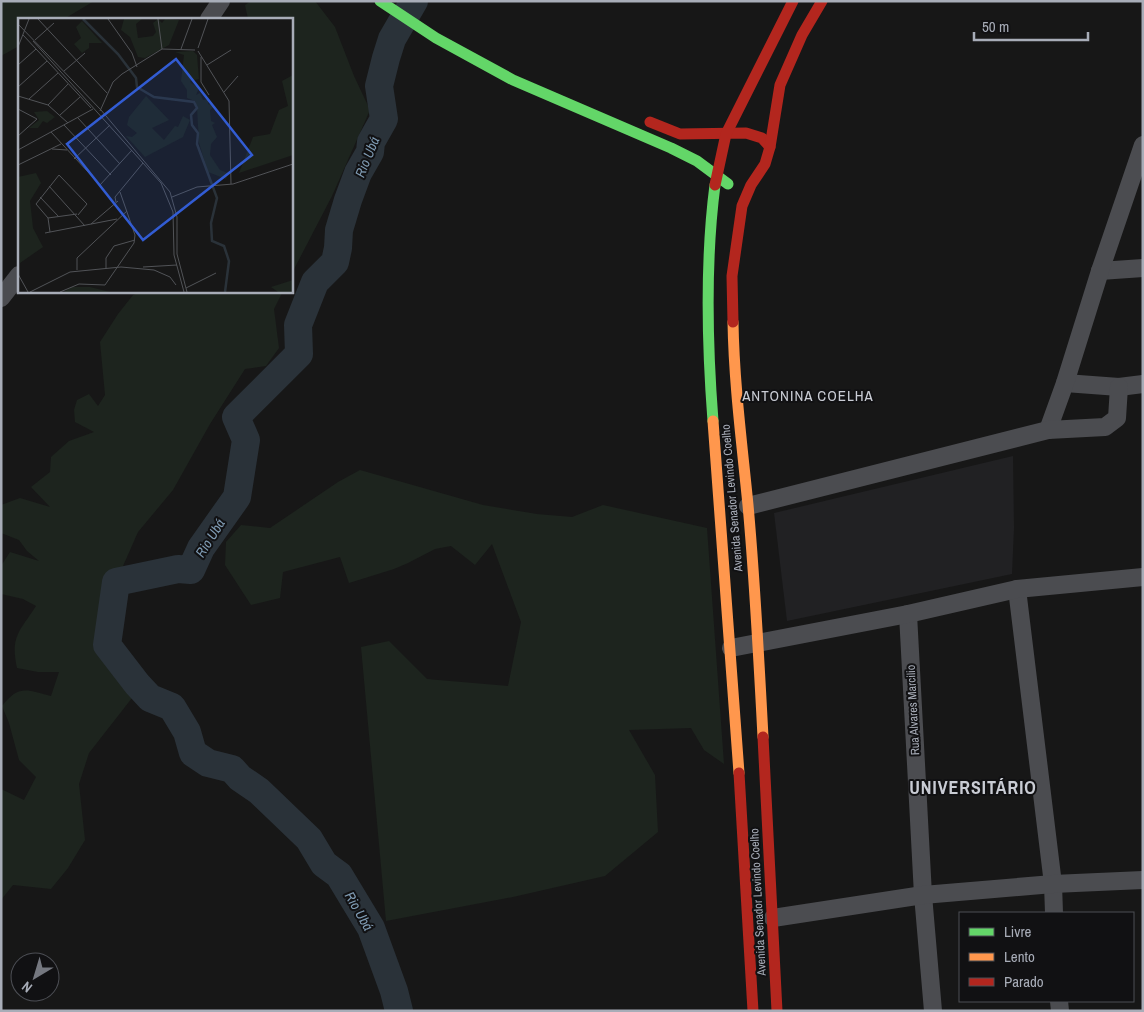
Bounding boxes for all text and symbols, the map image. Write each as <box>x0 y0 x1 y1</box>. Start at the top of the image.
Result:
scale bar <box>974 10 1088 42</box>
text: 50 m <box>982 16 1009 37</box>
inset map <box>18 18 292 292</box>
water label: Rio Ubá <box>351 134 383 180</box>
district label: ANTONINA COELHA <box>741 385 874 406</box>
street label: Avenida Senador Levindo Coelho <box>718 424 746 573</box>
water label: Rio Ubá <box>191 515 229 561</box>
street label: Rua Alvares Marcilio <box>903 664 923 756</box>
district label: UNIVERSITÁRIO <box>909 775 1037 800</box>
street label: Avenida Senador Levindo Coelho <box>746 828 770 977</box>
water label: Rio Ubá <box>341 888 377 934</box>
legend <box>959 912 1134 1002</box>
text: Livre <box>1004 921 1032 942</box>
text: Lento <box>1004 946 1035 967</box>
north arrow <box>10 952 60 1002</box>
text: Parado <box>1004 971 1044 992</box>
text: N <box>18 978 36 997</box>

